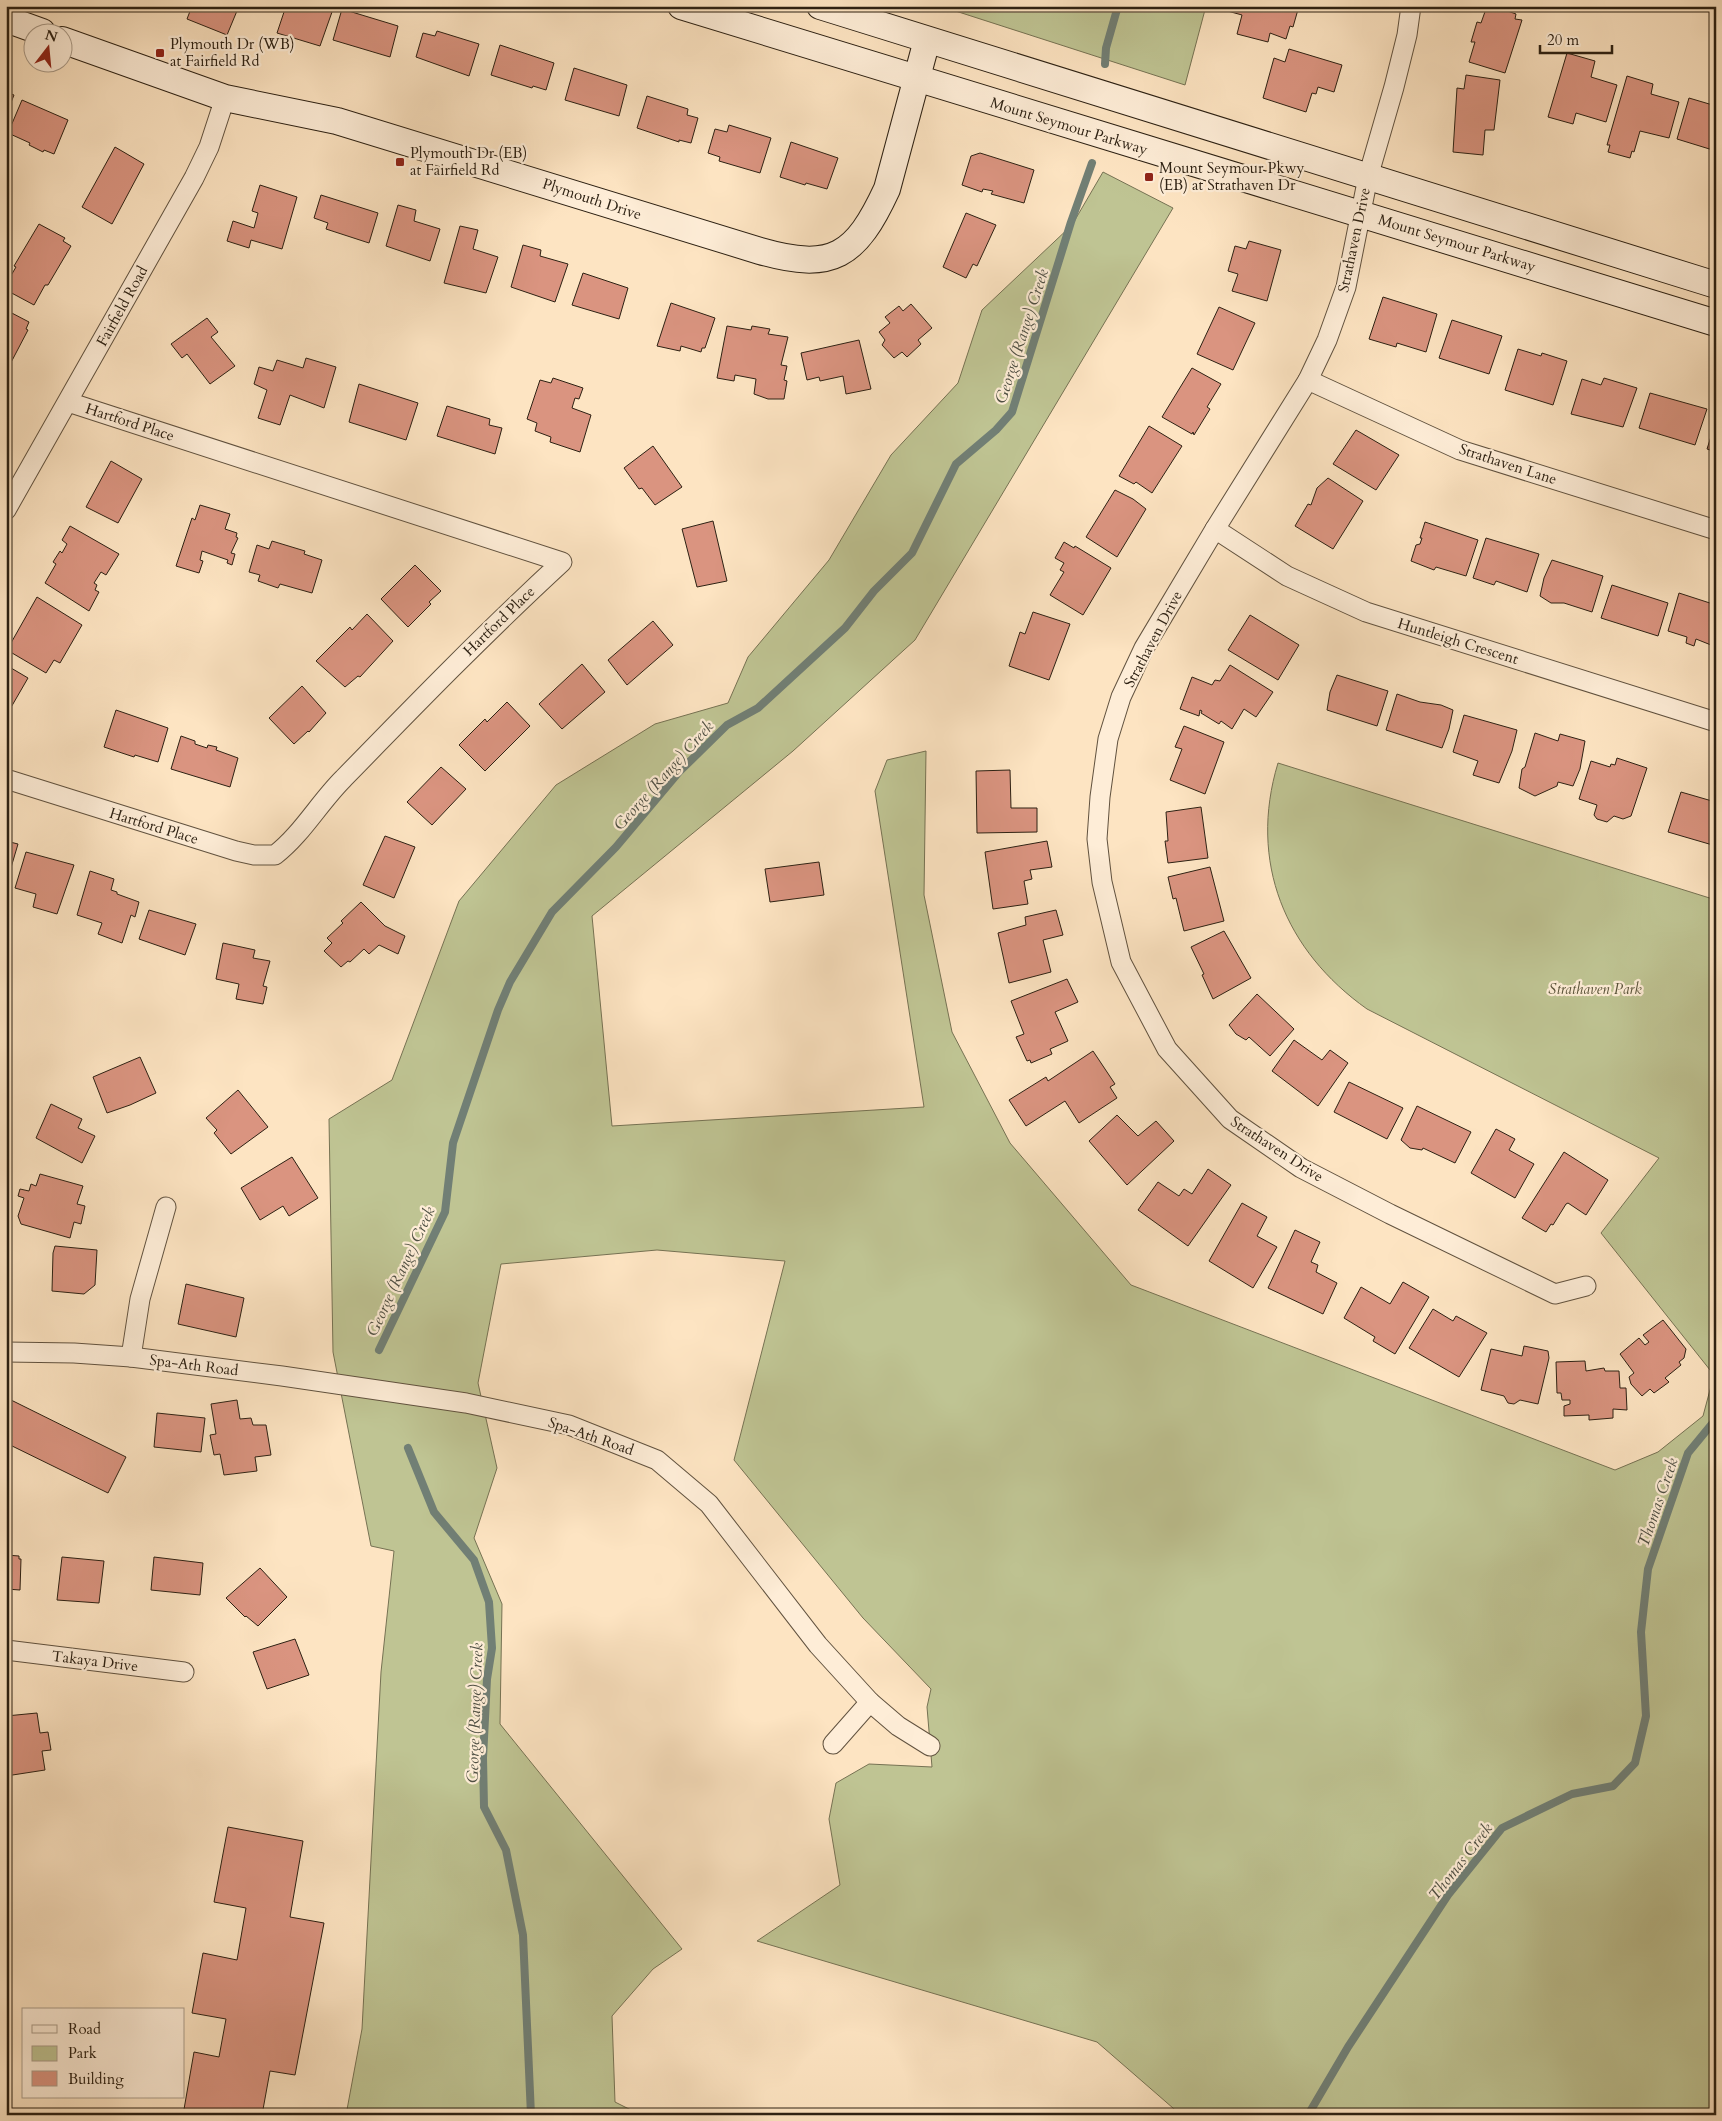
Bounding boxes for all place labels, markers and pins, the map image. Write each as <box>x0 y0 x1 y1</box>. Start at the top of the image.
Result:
place label: Plymouth Dr (WB) at Fairfield Rd <box>170 34 295 71</box>
marker: Plymouth Dr (WB) at Fairfield Rd <box>154 47 166 59</box>
place label: Plymouth Dr (EB) at Fairfield Rd <box>410 143 527 180</box>
marker: Plymouth Dr (EB) at Fairfield Rd <box>394 156 406 168</box>
place label: Mount Seymour Pkwy (EB) at Strathaven Dr <box>1159 158 1304 195</box>
marker: Mount Seymour Pkwy (EB) at Strathaven Dr <box>1143 171 1155 183</box>

